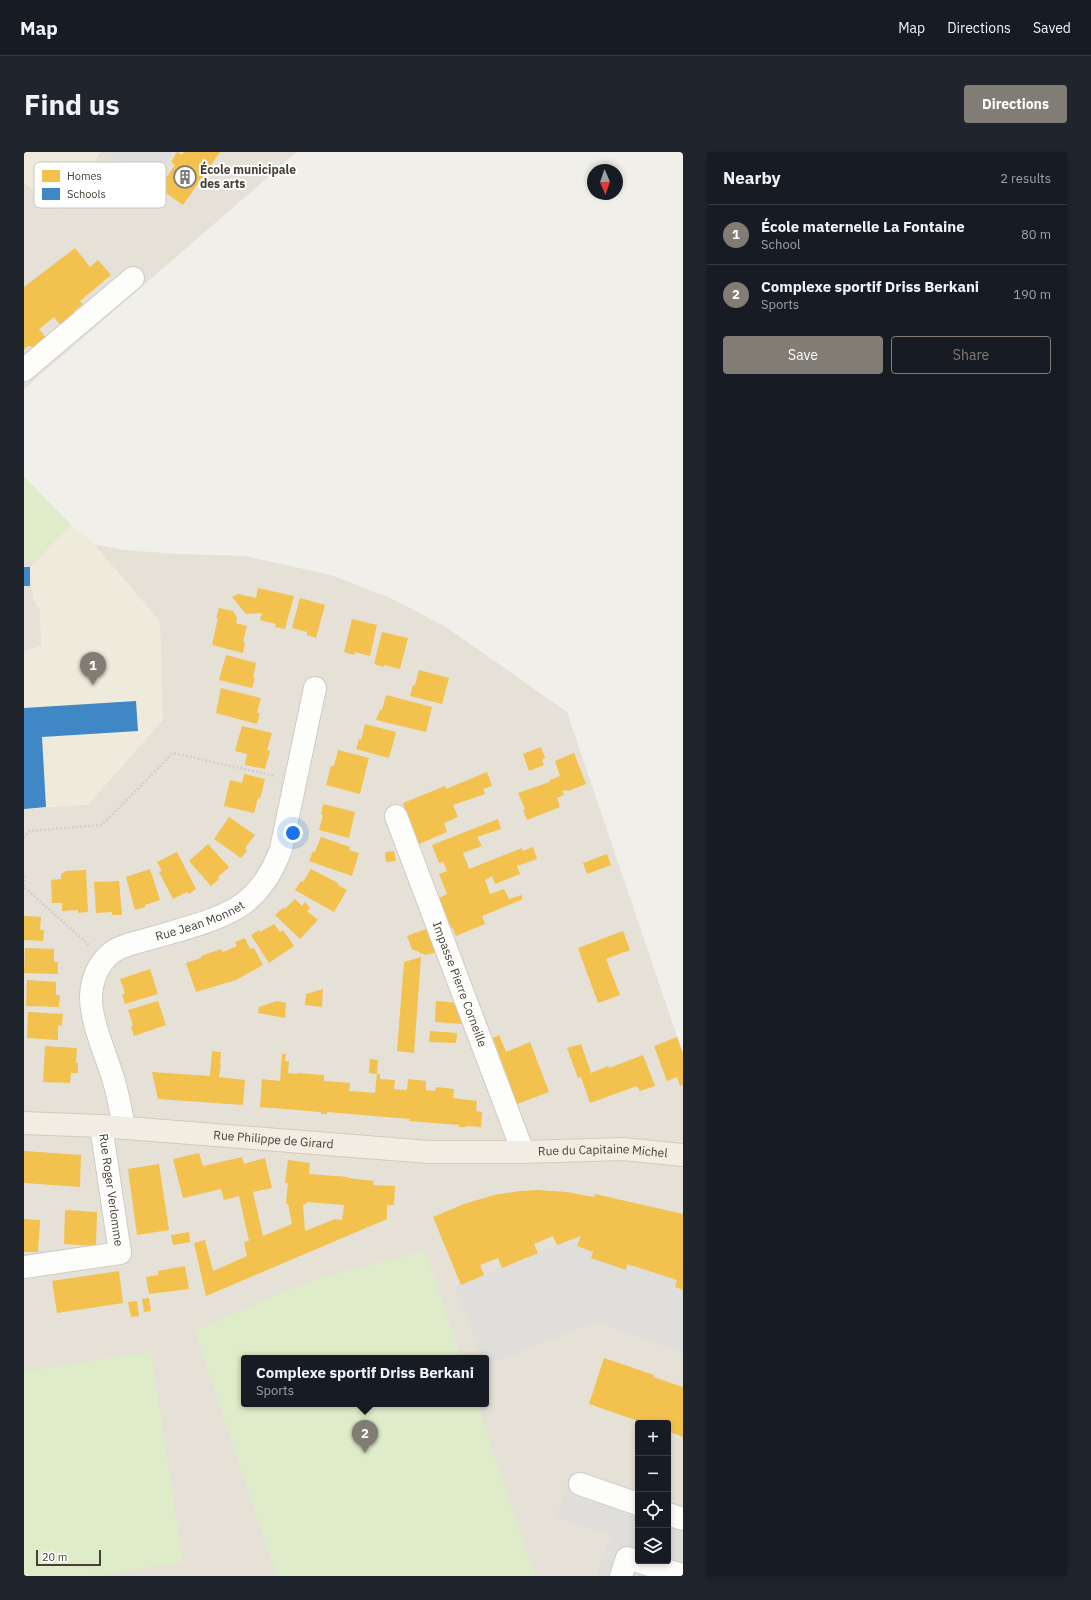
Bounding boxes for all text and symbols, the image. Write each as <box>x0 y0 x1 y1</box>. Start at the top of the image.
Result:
text: Map <box>20 16 58 40</box>
text: Map <box>898 19 925 37</box>
text: Directions <box>947 19 1011 37</box>
text: Saved <box>1033 19 1071 37</box>
button: Directions <box>964 85 1067 123</box>
text: Find us <box>24 86 120 123</box>
place label: École municipale des arts <box>200 161 296 191</box>
legend <box>34 162 166 208</box>
building icon: École municipale des arts <box>172 164 198 190</box>
north arrow <box>587 164 623 200</box>
text: Nearby <box>723 167 781 189</box>
text: Homes <box>67 169 102 183</box>
text: 2 results <box>1000 170 1051 187</box>
text: Schools <box>67 187 106 201</box>
text: École maternelle La Fontaine <box>761 217 965 236</box>
text: 1 <box>732 226 740 243</box>
text: 80 m <box>1021 226 1051 243</box>
text: School <box>761 236 801 253</box>
text: Complexe sportif Driss Berkani <box>761 277 979 296</box>
text: 2 <box>732 286 740 303</box>
text: 190 m <box>1013 286 1051 303</box>
text: Sports <box>761 296 799 313</box>
button: Save <box>723 336 883 374</box>
button: Share <box>891 336 1051 374</box>
pin: 1 <box>80 652 106 685</box>
your location <box>283 823 303 843</box>
street label: Rue Jean Monnet <box>154 897 247 944</box>
street label: Impasse Pierre Corneille <box>430 919 491 1049</box>
street label: Rue Philippe de Girard <box>213 1127 334 1151</box>
street label: Rue Roger Verlomme <box>96 1133 127 1248</box>
street label: Rue du Capitaine Michel <box>538 1141 668 1160</box>
popup <box>241 1355 489 1407</box>
text: Complexe sportif Driss Berkani <box>256 1363 474 1382</box>
text: Sports <box>256 1382 294 1399</box>
pin: 2 <box>352 1420 378 1453</box>
map controls <box>635 1420 671 1564</box>
button: + <box>635 1420 671 1456</box>
button: − <box>635 1456 671 1492</box>
button: locate <box>635 1492 671 1528</box>
button: layers <box>635 1528 671 1564</box>
scale bar <box>36 1548 101 1567</box>
text: 20 m <box>42 1550 67 1564</box>

